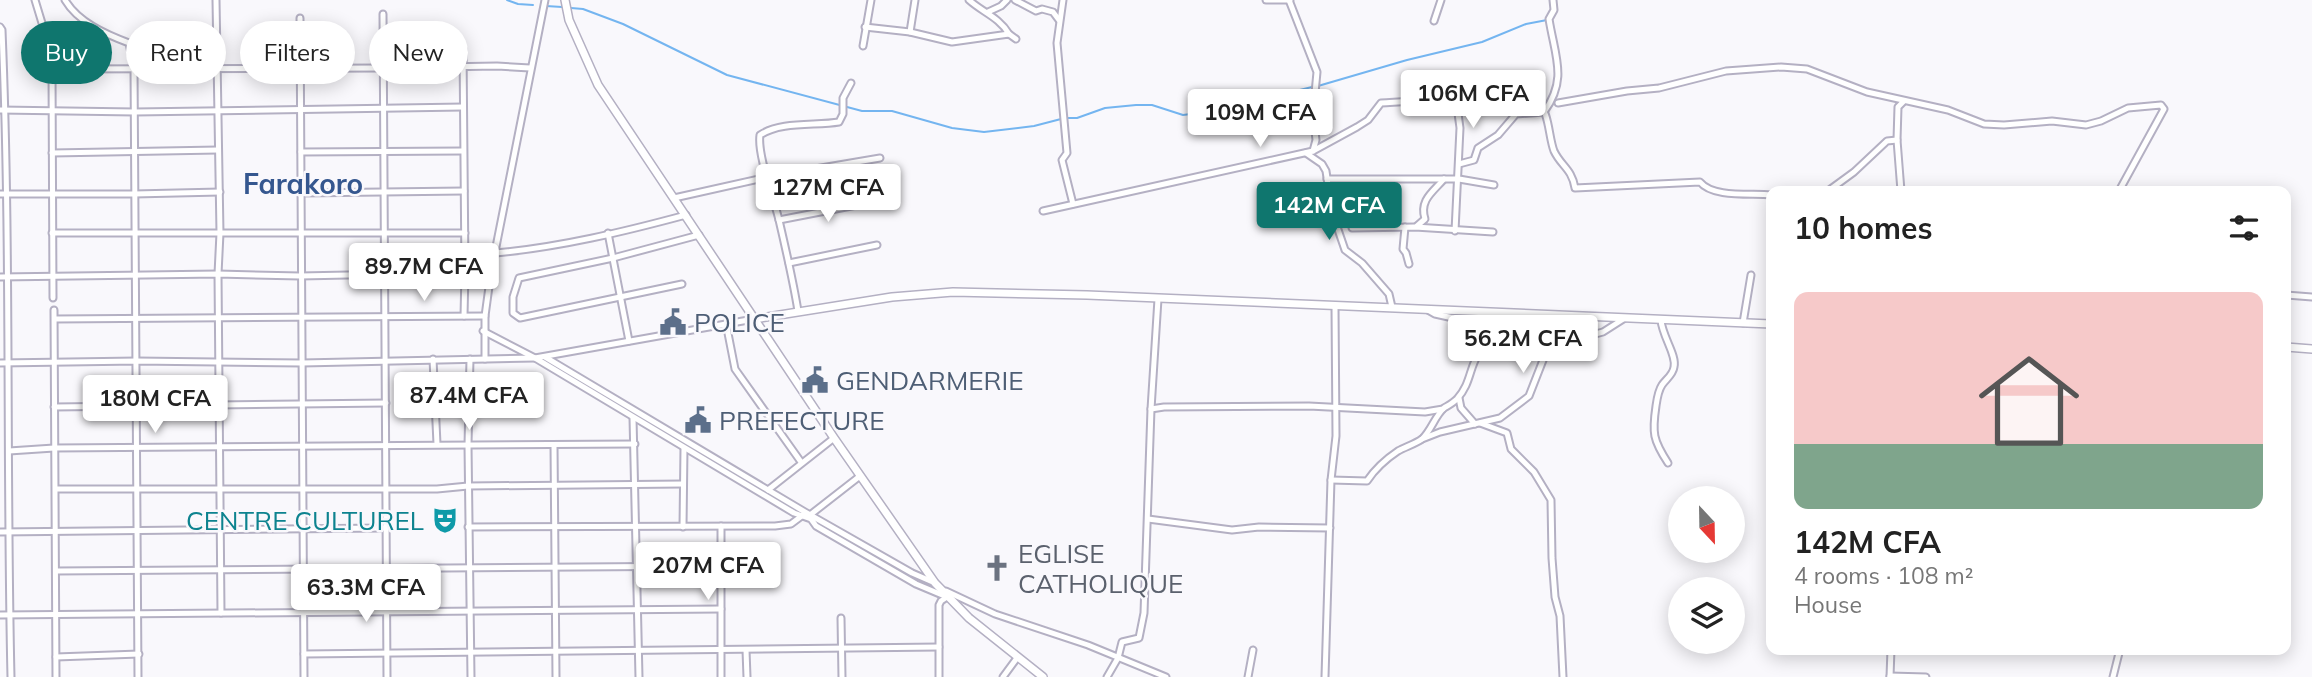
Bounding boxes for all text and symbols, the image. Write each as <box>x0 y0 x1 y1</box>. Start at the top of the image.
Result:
chip: Buy <box>21 21 112 84</box>
chip: Rent <box>126 21 226 84</box>
chip: Filters <box>240 21 355 84</box>
chip: New <box>369 21 468 84</box>
pin: 106M CFA <box>1401 71 1545 130</box>
text: 106M CFA <box>1417 78 1529 107</box>
pin: 109M CFA <box>1188 90 1332 149</box>
text: 109M CFA <box>1204 97 1316 126</box>
pin: 127M CFA <box>756 164 900 224</box>
district label: Farakoro <box>243 166 363 201</box>
text: 127M CFA <box>772 172 884 201</box>
pin: 142M CFA <box>1257 182 1401 242</box>
text: 142M CFA <box>1273 190 1385 219</box>
text: 10 homes <box>1794 209 1933 247</box>
icon: filters <box>2225 209 2263 247</box>
pin: 89.7M CFA <box>344 244 504 303</box>
text: 89.7M CFA <box>365 251 483 280</box>
place label: POLICE <box>694 306 785 339</box>
public building icon: POLICE <box>658 307 688 337</box>
pin: 56.2M CFA <box>1443 316 1603 375</box>
text: 56.2M CFA <box>1464 323 1582 352</box>
icon: home <box>1966 338 2092 464</box>
place label: GENDARMERIE <box>836 364 1024 397</box>
public building icon: GENDARMERIE <box>800 365 830 395</box>
pin: 87.4M CFA <box>389 372 549 432</box>
pin: 180M CFA <box>83 376 227 435</box>
text: 87.4M CFA <box>410 380 528 409</box>
text: 180M CFA <box>99 383 211 412</box>
place label: PREFECTURE <box>719 404 885 437</box>
public building icon: PREFECTURE <box>683 405 713 435</box>
north arrow <box>1668 486 1745 564</box>
map controls <box>1668 486 1745 654</box>
place label: CENTRE CULTUREL <box>186 504 424 537</box>
theatre icon: CENTRE CULTUREL <box>430 505 460 535</box>
text: 142M CFA <box>1794 523 1941 561</box>
place label: EGLISE CATHOLIQUE <box>1018 537 1183 600</box>
pin: 207M CFA <box>636 542 780 602</box>
text: 207M CFA <box>652 550 764 579</box>
church icon: EGLISE CATHOLIQUE <box>982 553 1012 583</box>
text: 4 rooms · 108 m² <box>1794 561 1974 590</box>
pin: 63.3M CFA <box>286 564 446 624</box>
text: 63.3M CFA <box>307 572 425 601</box>
button: layers <box>1668 577 1745 654</box>
text: House <box>1794 590 1862 619</box>

